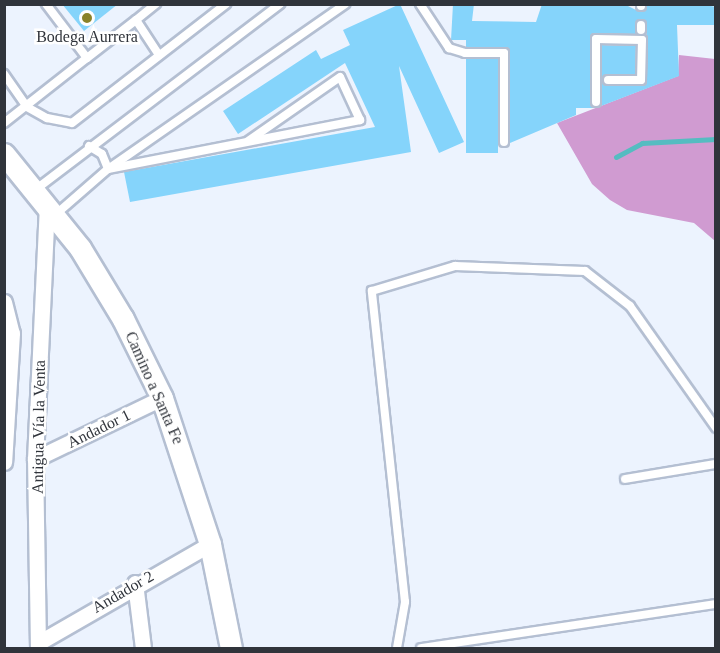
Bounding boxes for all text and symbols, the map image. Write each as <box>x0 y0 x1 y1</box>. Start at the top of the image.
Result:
marker: Bodega Aurrera <box>80 11 94 25</box>
place label: Bodega Aurrera <box>36 27 138 47</box>
street label: Camino a Santa Fe <box>121 329 187 447</box>
street label: Antigua Vía la Venta <box>28 360 50 494</box>
street label: Andador 1 <box>64 405 134 453</box>
street label: Andador 2 <box>89 567 157 617</box>

